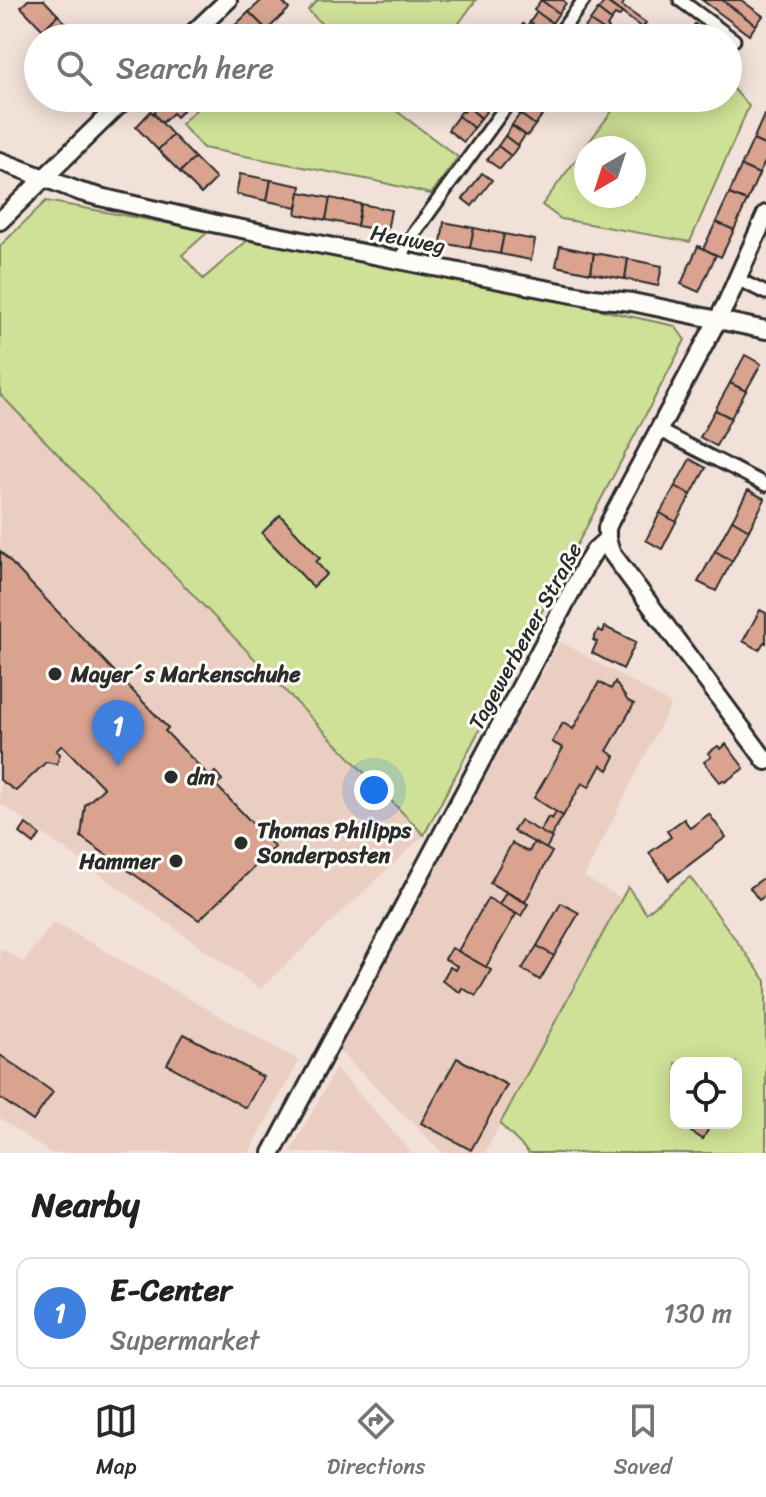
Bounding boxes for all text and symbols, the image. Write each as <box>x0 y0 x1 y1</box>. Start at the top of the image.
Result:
search box <box>24 24 742 112</box>
text: Search here <box>116 41 274 95</box>
icon: search <box>52 46 96 90</box>
north arrow <box>574 136 646 208</box>
street label: Heuweg <box>367 213 449 265</box>
street label: Tagewerbener Straße <box>457 535 593 737</box>
place label: Mayer´s Markenschuhe <box>70 655 301 694</box>
marker: Mayer´s Markenschuhe <box>46 665 64 683</box>
pin: 1 <box>92 700 144 766</box>
place label: dm <box>187 758 216 797</box>
marker: dm <box>162 768 180 786</box>
your location <box>354 770 394 810</box>
place label: Thomas Philipps Sonderposten <box>256 811 412 875</box>
marker: Thomas Philipps Sonderposten <box>232 834 250 852</box>
place label: Hammer <box>78 842 162 881</box>
marker: Hammer <box>167 852 185 870</box>
map controls <box>670 1057 742 1129</box>
button: locate <box>670 1057 742 1129</box>
text: Nearby <box>32 1175 140 1235</box>
text: E-Center <box>110 1263 232 1317</box>
text: 1 <box>54 1290 66 1336</box>
text: 130 m <box>663 1290 732 1336</box>
text: Supermarket <box>110 1317 259 1363</box>
tab: Map <box>94 1399 138 1486</box>
tab: Directions <box>327 1399 425 1486</box>
tab: Saved <box>614 1399 672 1486</box>

